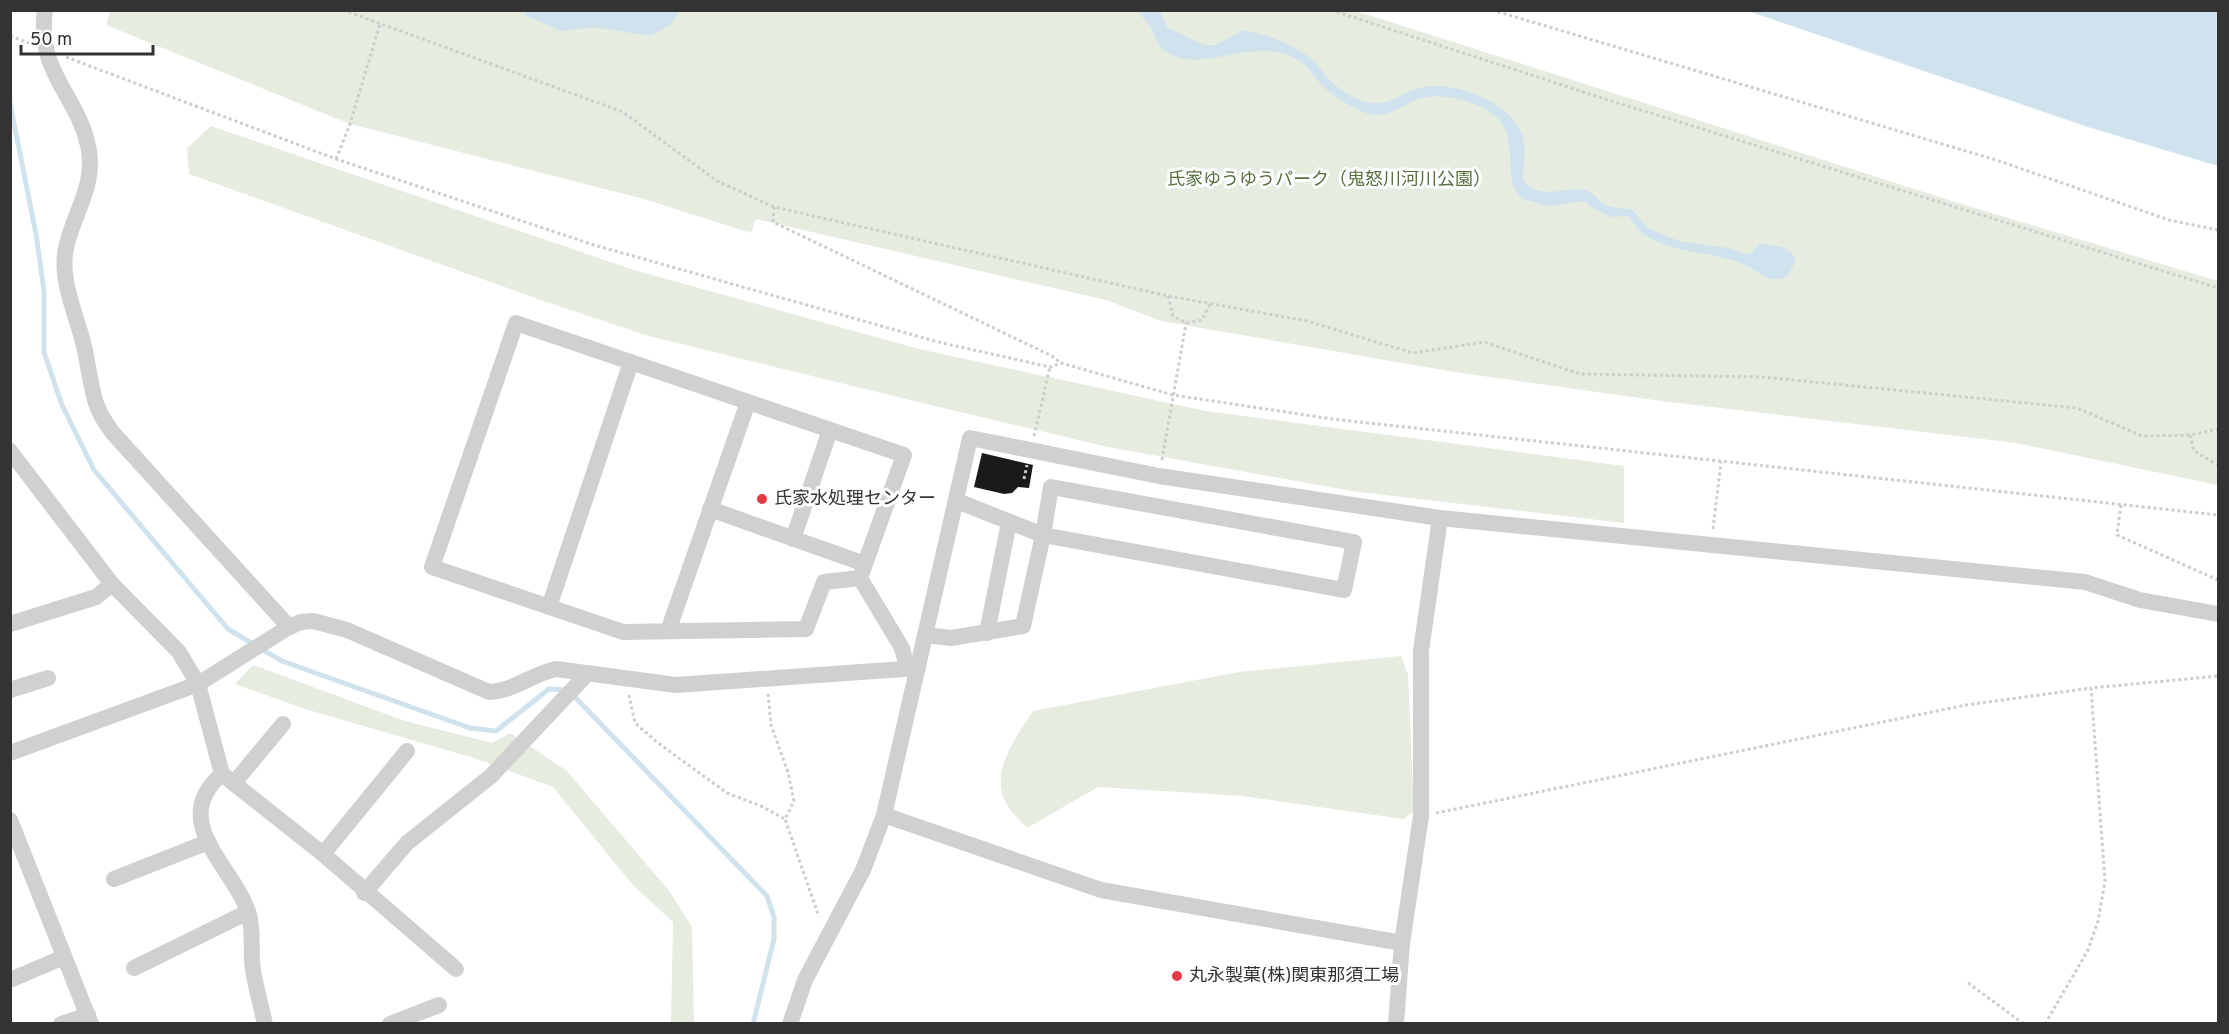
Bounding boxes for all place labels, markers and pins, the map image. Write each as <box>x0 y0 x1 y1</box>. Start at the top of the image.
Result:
place label: 氏家水処理センター <box>774 488 936 511</box>
marker: 氏家水処理センター <box>755 492 769 506</box>
place label: 丸永製菓(株)関東那須工場 <box>1189 965 1399 988</box>
marker: 丸永製菓(株)関東那須工場 <box>1170 969 1184 983</box>

